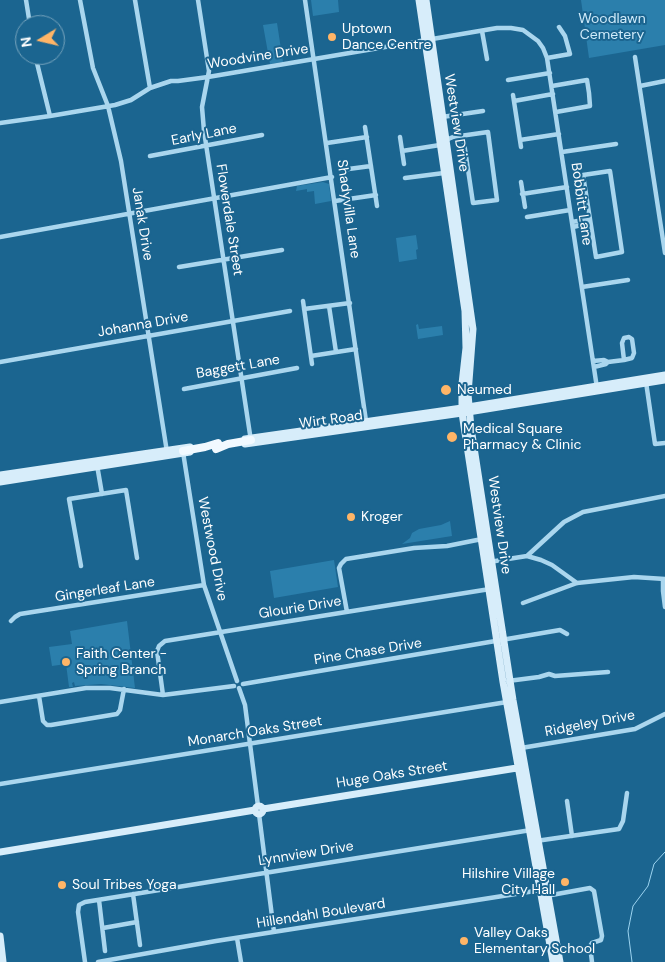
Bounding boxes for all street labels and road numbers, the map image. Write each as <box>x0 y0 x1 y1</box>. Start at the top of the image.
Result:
street label: Woodvine Drive <box>206 41 310 73</box>
street label: Westview Drive <box>440 73 472 173</box>
street label: Early Lane <box>170 120 238 150</box>
street label: Shadyvilla Lane <box>333 158 363 260</box>
street label: Bobbitt Lane <box>567 162 595 246</box>
street label: Flowerdale Street <box>212 163 246 277</box>
street label: Janak Drive <box>128 186 156 262</box>
street label: Johanna Drive <box>96 309 190 341</box>
street label: Baggett Lane <box>195 351 281 383</box>
street label: Wirt Road <box>298 407 364 433</box>
street label: Westview Drive <box>484 475 514 575</box>
street label: Westwood Drive <box>194 496 230 602</box>
street label: Gingerleaf Lane <box>54 574 156 606</box>
street label: Glourie Drive <box>257 593 343 623</box>
street label: Pine Chase Drive <box>313 635 423 669</box>
street label: Ridgeley Drive <box>544 707 636 741</box>
street label: Monarch Oaks Street <box>187 713 323 751</box>
street label: Huge Oaks Street <box>335 758 449 792</box>
street label: Lynnview Drive <box>257 838 355 870</box>
street label: Hillendahl Boulevard <box>255 896 387 932</box>

